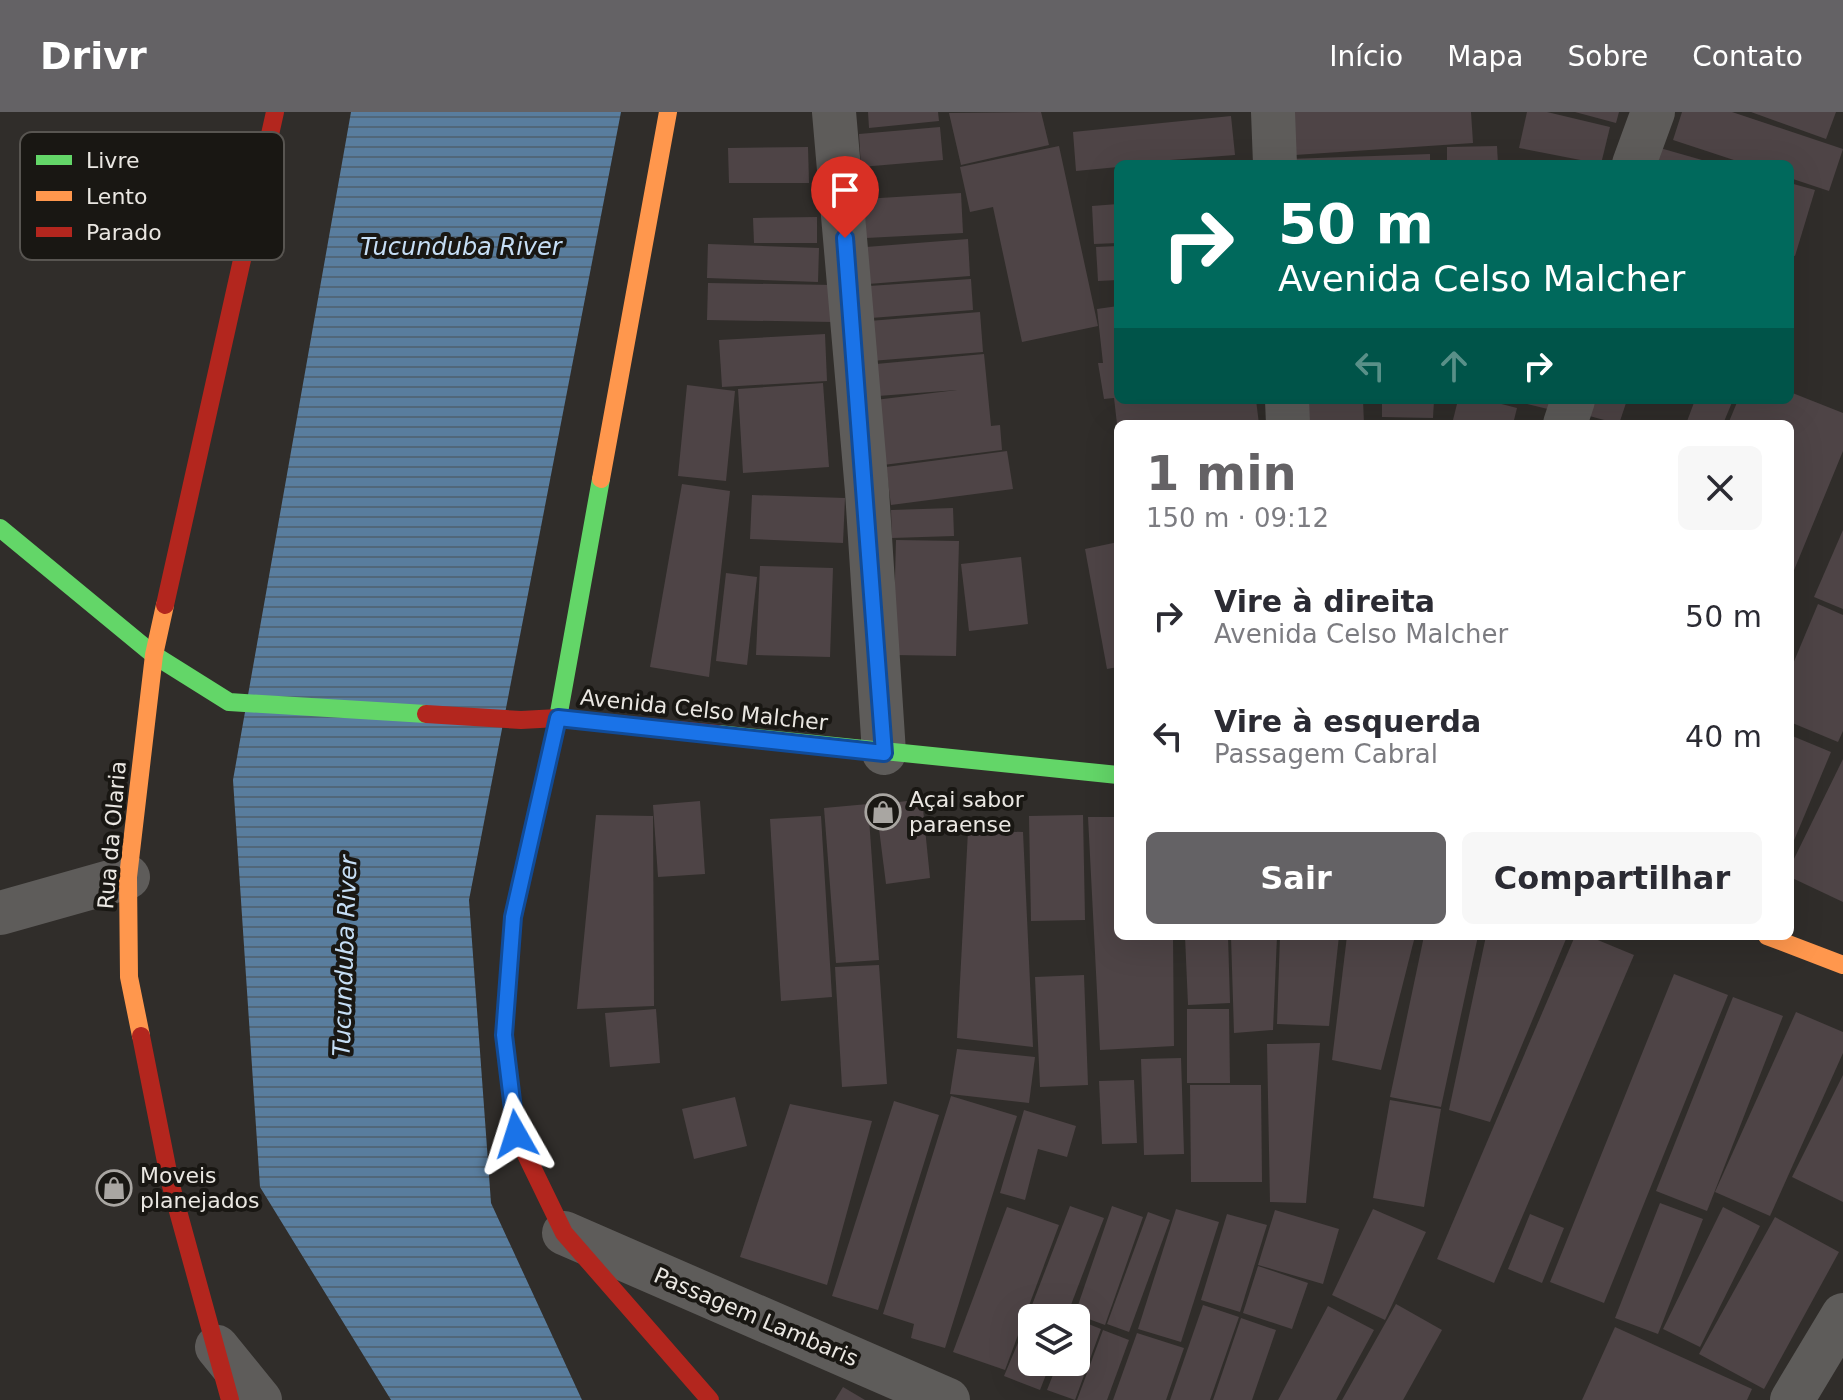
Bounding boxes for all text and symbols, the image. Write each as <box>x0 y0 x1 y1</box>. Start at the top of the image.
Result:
text: Drivr <box>40 34 147 78</box>
text: Início <box>1329 40 1403 73</box>
text: Mapa <box>1447 40 1524 73</box>
text: Sobre <box>1568 40 1648 73</box>
text: Contato <box>1692 40 1803 73</box>
legend <box>20 132 284 260</box>
text: Livre <box>86 148 140 173</box>
pin <box>811 156 879 238</box>
icon: arrive <box>823 168 867 212</box>
text: Lento <box>86 184 147 209</box>
text: 50 m <box>1278 191 1434 256</box>
icon: right <box>1146 192 1250 296</box>
text: Parado <box>86 220 162 245</box>
water label: Tucunduba River <box>360 233 564 261</box>
text: Avenida Celso Malcher <box>1278 258 1685 299</box>
icon: left <box>1348 344 1392 388</box>
icon: ahead <box>1432 344 1476 388</box>
icon: right <box>1516 344 1560 388</box>
text: 1 min <box>1146 445 1297 501</box>
button: close <box>1678 446 1762 530</box>
text: 150 m · 09:12 <box>1146 503 1329 533</box>
text: Vire à direita <box>1214 584 1435 619</box>
icon: right <box>1146 594 1190 638</box>
text: 50 m <box>1685 599 1762 634</box>
text: Avenida Celso Malcher <box>1214 619 1508 649</box>
street label: Avenida Celso Malcher <box>579 685 830 736</box>
text: Vire à esquerda <box>1214 704 1481 739</box>
icon: left <box>1146 714 1190 758</box>
text: 40 m <box>1685 719 1762 754</box>
text: Passagem Cabral <box>1214 739 1438 769</box>
street label: Rua da Olaria <box>93 760 131 910</box>
place label: Açai sabor paraense <box>909 787 1025 837</box>
shop icon: Açai sabor paraense <box>864 793 902 831</box>
button: Sair <box>1146 832 1446 924</box>
button: Compartilhar <box>1462 832 1762 924</box>
water label: Tucunduba River <box>327 853 363 1057</box>
position arrow <box>474 1092 558 1176</box>
place label: Moveis planejados <box>140 1163 260 1213</box>
shop icon: Moveis planejados <box>95 1169 133 1207</box>
street label: Passagem Lambaris <box>650 1263 862 1371</box>
map controls <box>1018 1304 1090 1376</box>
button: layers <box>1018 1304 1090 1376</box>

